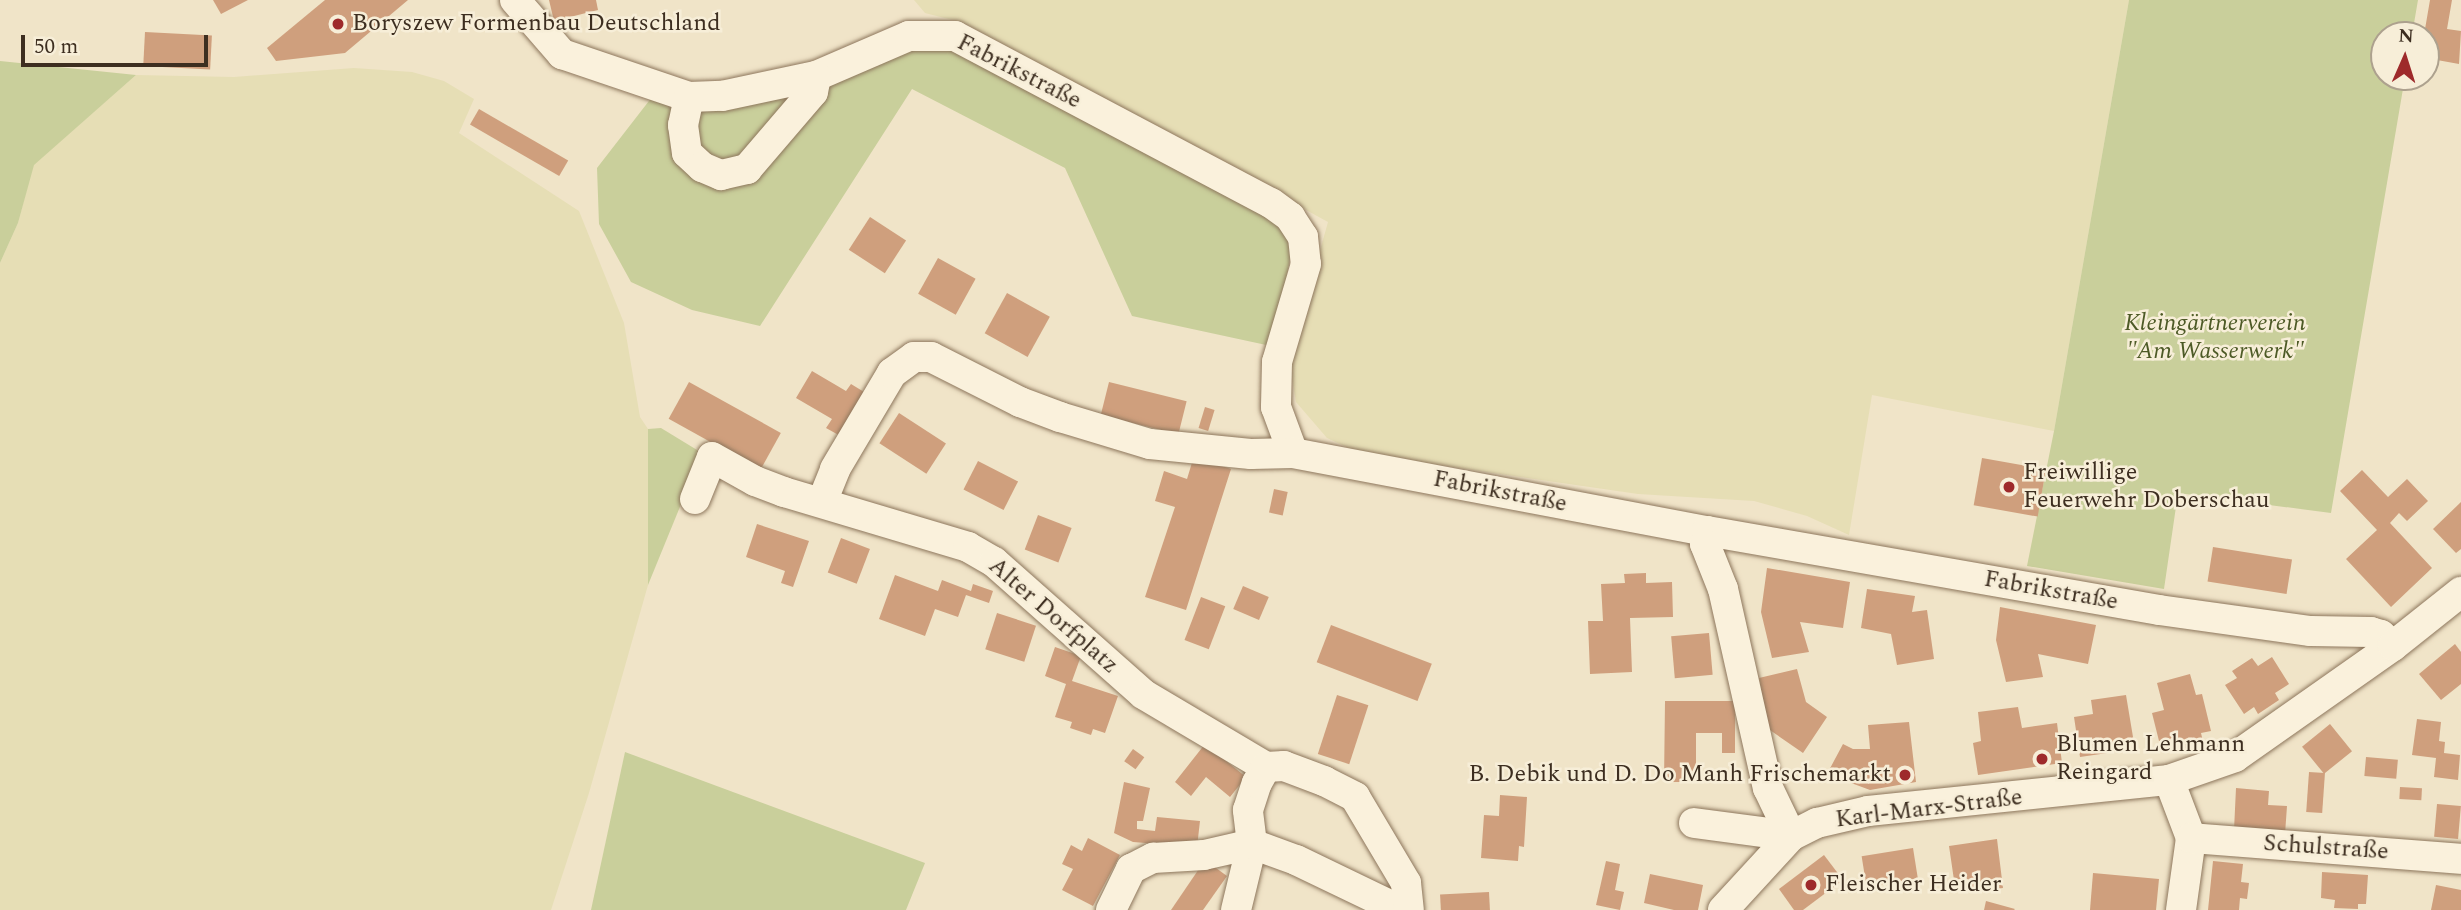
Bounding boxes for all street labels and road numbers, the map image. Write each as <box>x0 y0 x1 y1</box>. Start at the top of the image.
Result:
street label: Fabrikstraße <box>952 28 1086 116</box>
street label: Fabrikstraße <box>1431 465 1569 519</box>
street label: Alter Dorfplatz <box>982 552 1124 680</box>
street label: Fabrikstraße <box>1982 565 2120 617</box>
street label: Karl-Marx-Straße <box>1834 783 2024 835</box>
street label: Schulstraße <box>2262 829 2390 867</box>

